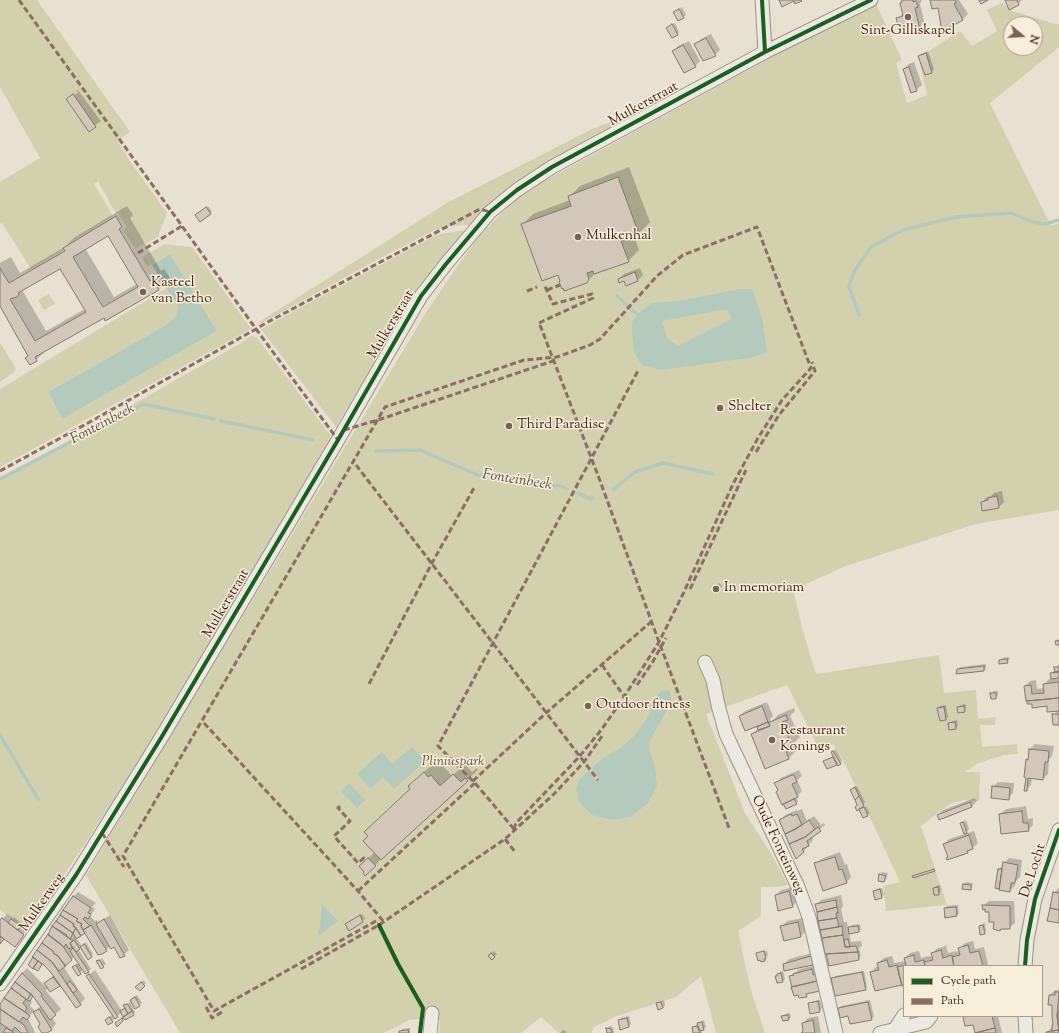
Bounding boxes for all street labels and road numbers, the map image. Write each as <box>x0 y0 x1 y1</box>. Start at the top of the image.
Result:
street label: Mulkerstraat <box>606 79 682 131</box>
street label: Mulkerstraat <box>365 288 419 362</box>
street label: Mulkerstraat <box>200 567 254 641</box>
street label: Oude Fonteinweg <box>747 793 807 897</box>
street label: De Locht <box>1017 842 1051 900</box>
street label: Mulkerweg <box>17 871 69 935</box>

